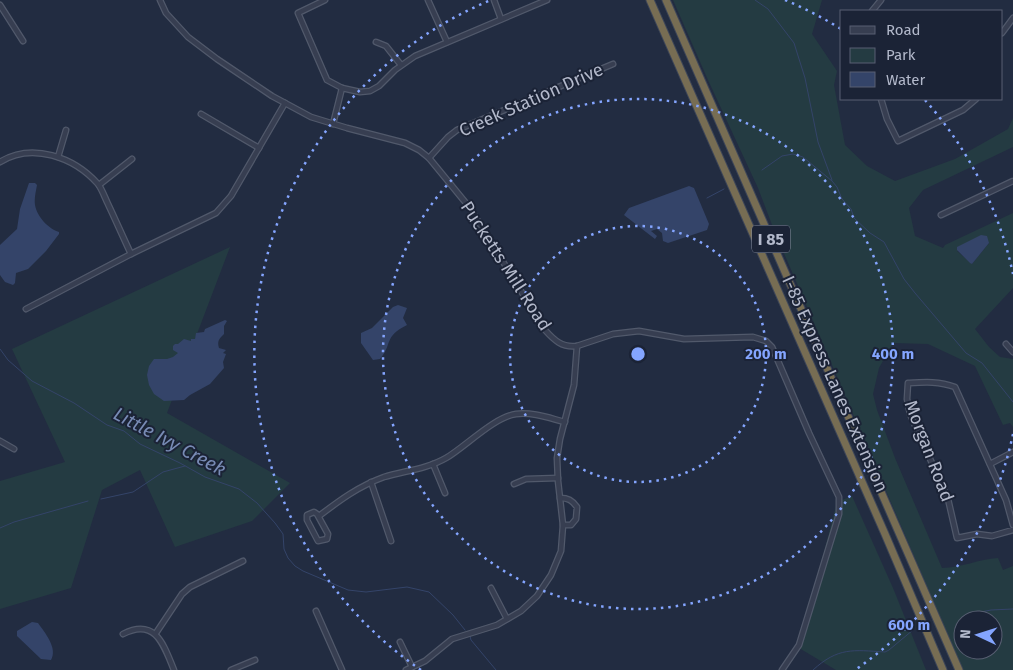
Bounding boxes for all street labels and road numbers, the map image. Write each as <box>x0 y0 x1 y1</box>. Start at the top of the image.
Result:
street label: Creek Station Drive <box>456 58 606 142</box>
street label: Pucketts Mill Road <box>456 197 556 335</box>
road number: I 85 <box>752 225 790 252</box>
street label: I-85 Express Lanes Extension <box>777 272 893 496</box>
street label: Morgan Road <box>900 397 958 505</box>

